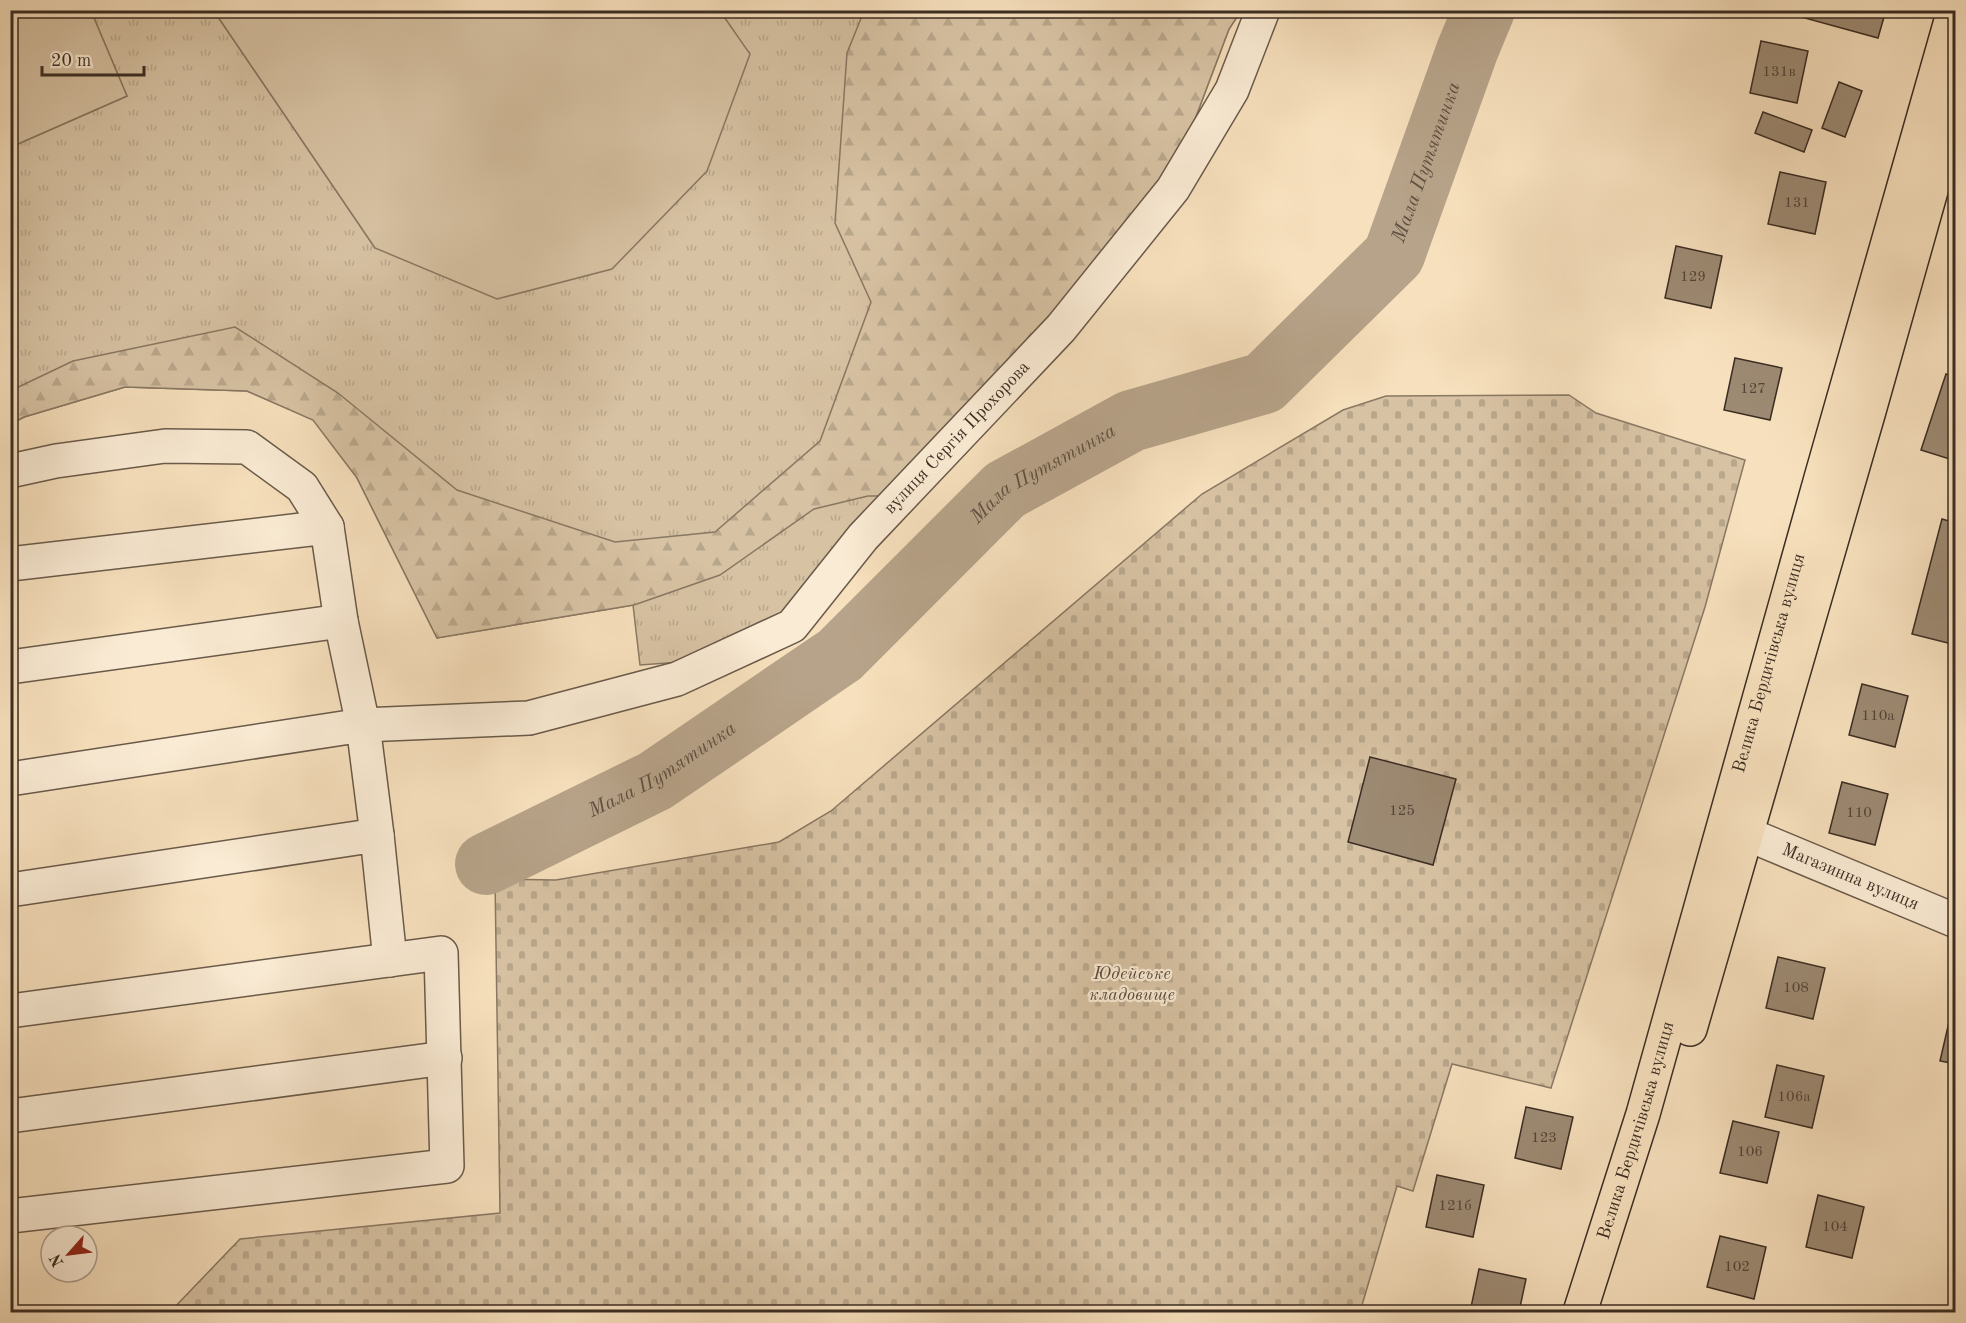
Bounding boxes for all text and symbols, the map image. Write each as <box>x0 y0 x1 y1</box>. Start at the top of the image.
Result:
scale bar <box>42 39 144 77</box>
text: 20 m <box>51 52 91 70</box>
house number: 131в <box>1762 65 1796 80</box>
water label: Мала Путятинка <box>1389 79 1465 246</box>
house number: 131 <box>1784 196 1810 211</box>
house number: 129 <box>1680 270 1706 285</box>
street label: вулиця Сергія Прохорова <box>881 358 1033 517</box>
house number: 127 <box>1740 382 1766 397</box>
water label: Мала Путятинка <box>966 421 1120 529</box>
street label: Велика Бердичівська вулиця <box>1730 551 1808 775</box>
house number: 110а <box>1861 709 1895 724</box>
water label: Мала Путятинка <box>584 718 740 822</box>
house number: 125 <box>1389 804 1415 819</box>
house number: 110 <box>1846 806 1872 821</box>
street label: Магазинна вулиця <box>1779 841 1922 914</box>
park label: Юдейське кладовище <box>1089 965 1175 1004</box>
house number: 108 <box>1783 981 1809 996</box>
street label: Велика Бердичівська вулиця <box>1595 1019 1677 1242</box>
house number: 106а <box>1777 1090 1811 1105</box>
house number: 123 <box>1531 1131 1557 1146</box>
house number: 106 <box>1737 1145 1763 1160</box>
house number: 121б <box>1438 1199 1472 1214</box>
house number: 104 <box>1822 1220 1848 1235</box>
north arrow <box>39 1224 99 1284</box>
text: N <box>47 1250 67 1269</box>
house number: 102 <box>1724 1260 1750 1275</box>

